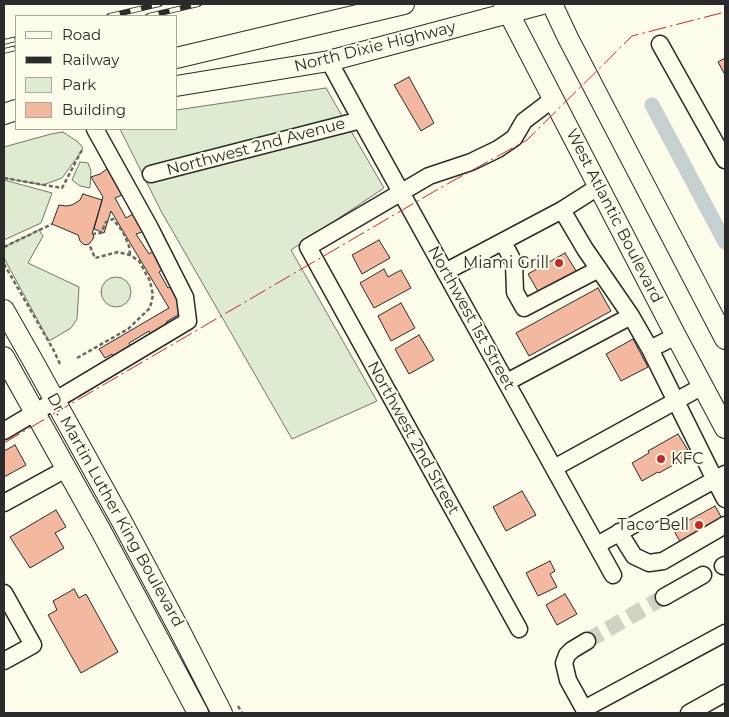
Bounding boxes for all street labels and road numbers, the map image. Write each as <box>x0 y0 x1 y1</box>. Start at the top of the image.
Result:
street label: North Dixie Highway <box>292 18 458 76</box>
street label: Northwest 2nd Avenue <box>165 114 347 180</box>
street label: West Atlantic Boulevard <box>562 126 666 306</box>
street label: Northwest 1st Street <box>423 243 519 393</box>
street label: Northwest 2nd Street <box>363 358 463 518</box>
street label: Dr. Martin Luther King Boulevard <box>42 389 188 631</box>

